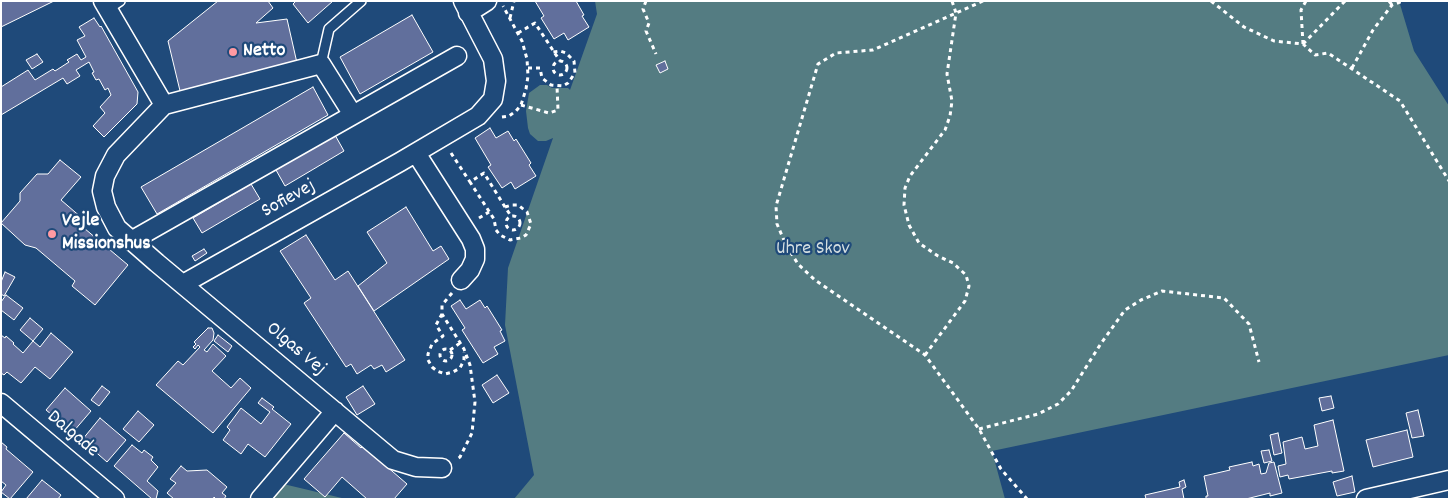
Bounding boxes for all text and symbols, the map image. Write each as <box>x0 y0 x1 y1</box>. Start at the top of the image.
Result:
place label: Netto <box>243 40 285 64</box>
marker: Netto <box>227 46 239 58</box>
street label: Sofievej <box>258 175 320 225</box>
place label: Vejle Missionshus <box>62 210 151 257</box>
marker: Vejle Missionshus <box>46 228 58 240</box>
park label: Uhre Skov <box>776 238 850 262</box>
street label: Olgas Vej <box>260 318 330 382</box>
street label: Dalgade <box>41 406 103 464</box>

